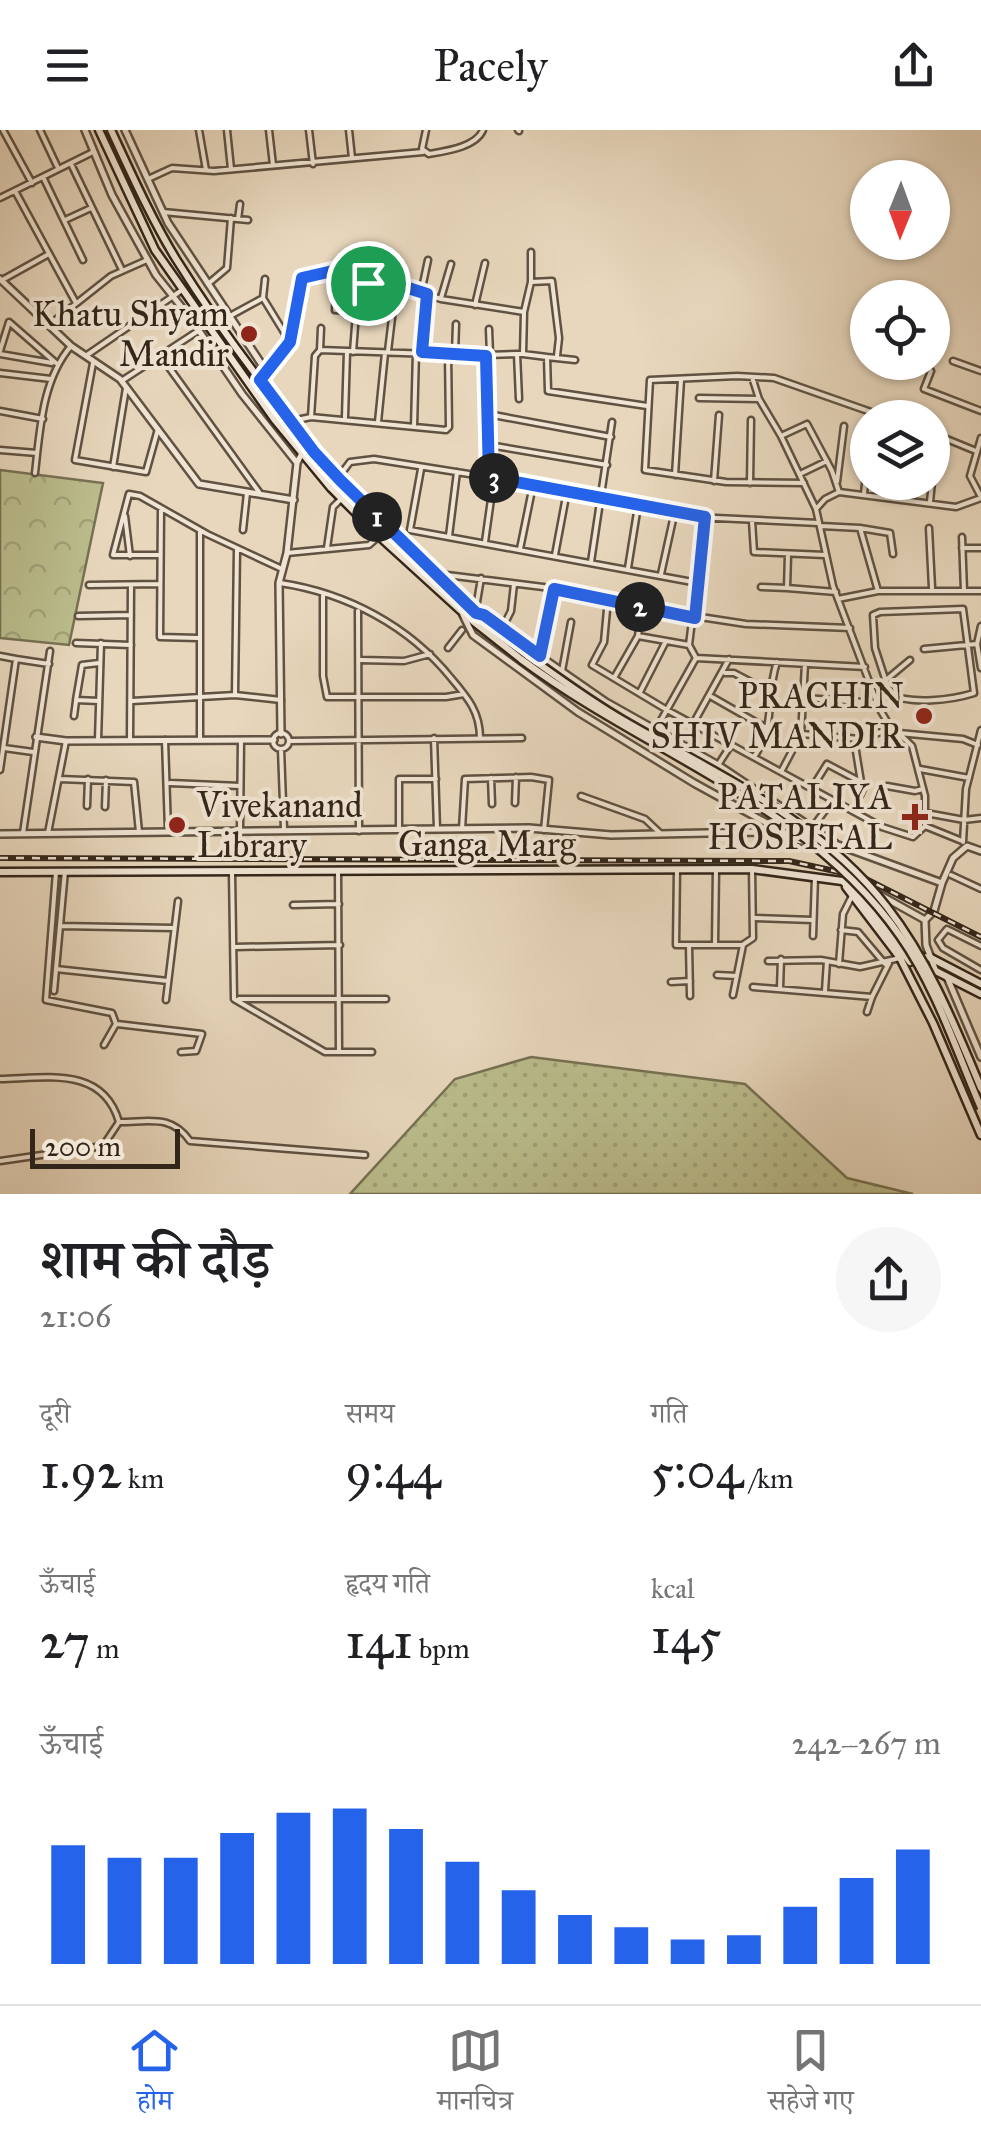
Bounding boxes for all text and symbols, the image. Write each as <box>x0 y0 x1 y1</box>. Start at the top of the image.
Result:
icon: menu <box>40 38 95 93</box>
text: Pacely <box>433 38 548 93</box>
icon: share <box>886 38 941 93</box>
north arrow <box>850 160 950 260</box>
map controls <box>850 160 950 500</box>
pin <box>326 241 411 326</box>
icon: arrive <box>341 256 396 311</box>
button: locate <box>850 280 950 380</box>
place label: Khatu Shyam Mandir <box>32 293 230 376</box>
marker: Khatu Shyam Mandir <box>238 323 260 345</box>
button: layers <box>850 400 950 500</box>
pin: 3 <box>469 453 519 503</box>
text: 3 <box>488 460 500 495</box>
pin: 1 <box>352 492 402 542</box>
text: 1 <box>371 499 383 534</box>
pin: 2 <box>615 582 665 632</box>
text: 2 <box>633 589 647 624</box>
place label: PRACHIN SHIV MANDIR <box>651 675 905 758</box>
marker: PRACHIN SHIV MANDIR <box>913 705 935 727</box>
place label: PATALIYA HOSPITAL <box>707 776 892 859</box>
place label: Vivekanand Library <box>196 784 363 867</box>
marker: PATALIYA HOSPITAL <box>902 804 928 830</box>
marker: Vivekanand Library <box>166 814 188 836</box>
street label: Ganga Marg <box>398 823 577 866</box>
scale bar <box>30 1124 180 1168</box>
text: 200 m <box>45 1129 121 1164</box>
text: शाम की दौड़ <box>40 1226 271 1293</box>
button: share <box>836 1227 941 1332</box>
text: 21:06 <box>40 1297 112 1336</box>
text: दूरी <box>40 1396 70 1431</box>
text: समय <box>345 1396 395 1431</box>
text: गति <box>651 1396 687 1431</box>
text: 1.92 <box>40 1441 122 1502</box>
text: 9:44 <box>345 1441 441 1502</box>
text: 5:04 <box>651 1441 743 1502</box>
text: km <box>122 1461 164 1496</box>
text: /km <box>743 1461 794 1496</box>
text: ऊँचाई <box>40 1566 95 1601</box>
text: हृदय गति <box>345 1566 430 1601</box>
text: kcal <box>651 1571 695 1606</box>
text: 145 <box>651 1606 722 1667</box>
text: 27 <box>40 1611 90 1672</box>
text: 141 <box>345 1611 413 1672</box>
text: m <box>90 1631 120 1666</box>
text: bpm <box>413 1631 470 1666</box>
text: ऊँचाई <box>40 1724 103 1763</box>
text: 242–267 m <box>792 1724 941 1763</box>
tab: होम <box>127 2023 182 2128</box>
tab: मानचित्र <box>437 2023 513 2128</box>
tab: सहेजे गए <box>768 2023 854 2128</box>

